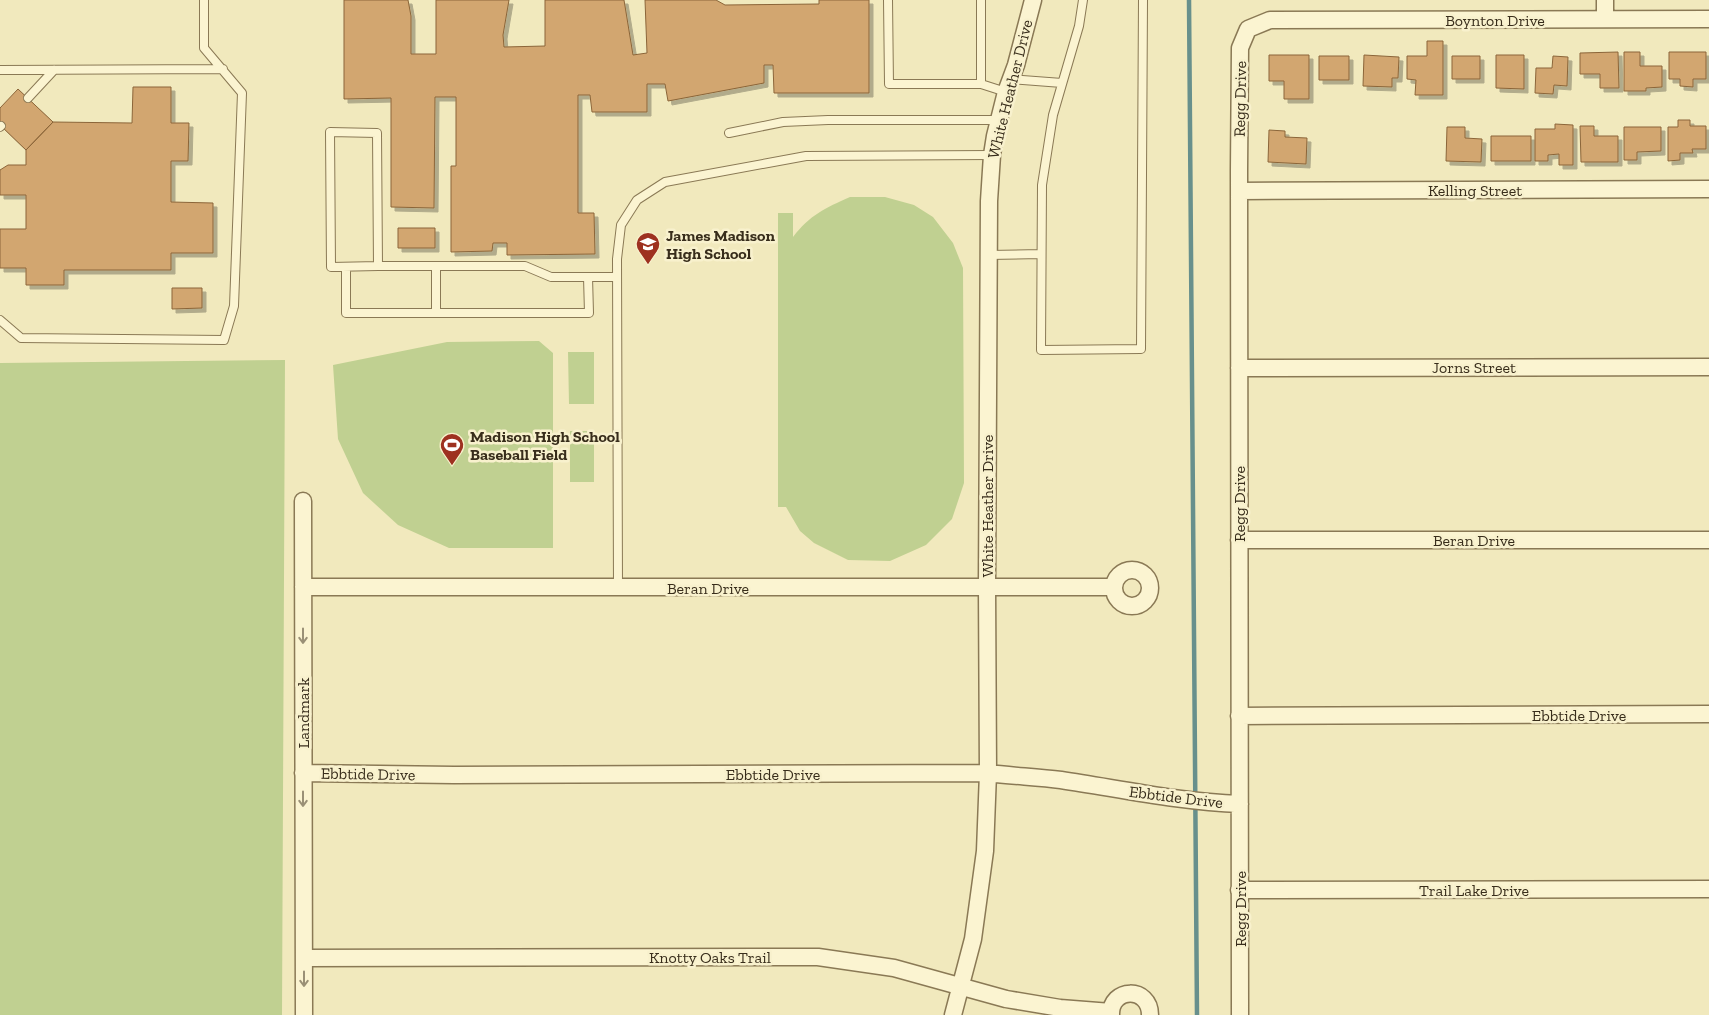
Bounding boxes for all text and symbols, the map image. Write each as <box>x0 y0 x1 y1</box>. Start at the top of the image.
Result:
street label: Boynton Drive <box>1445 11 1545 30</box>
street label: White Heather Drive <box>984 18 1036 160</box>
street label: Regg Drive <box>1230 61 1250 137</box>
street label: Kelling Street <box>1428 181 1522 200</box>
place label: James Madison High School <box>666 226 775 263</box>
school or university icon: James Madison High School <box>635 231 661 265</box>
street label: Jorns Street <box>1432 358 1516 377</box>
place label: Madison High School Baseball Field <box>470 427 620 464</box>
sports icon: Madison High School Baseball Field <box>439 432 465 466</box>
street label: White Heather Drive <box>978 435 997 577</box>
street label: Regg Drive <box>1230 466 1249 542</box>
street label: Beran Drive <box>1433 531 1515 550</box>
street label: Beran Drive <box>667 579 749 598</box>
one-way arrow <box>298 628 308 644</box>
street label: Landmark <box>294 677 313 748</box>
street label: Ebbtide Drive <box>1532 706 1626 725</box>
street label: Ebbtide Drive <box>321 764 415 784</box>
street label: Ebbtide Drive <box>726 765 820 784</box>
street label: Ebbtide Drive <box>1128 782 1224 812</box>
one-way arrow <box>298 790 308 806</box>
street label: Regg Drive <box>1231 871 1250 947</box>
street label: Trail Lake Drive <box>1419 881 1529 900</box>
street label: Knotty Oaks Trail <box>649 948 771 967</box>
one-way arrow <box>299 970 309 986</box>

